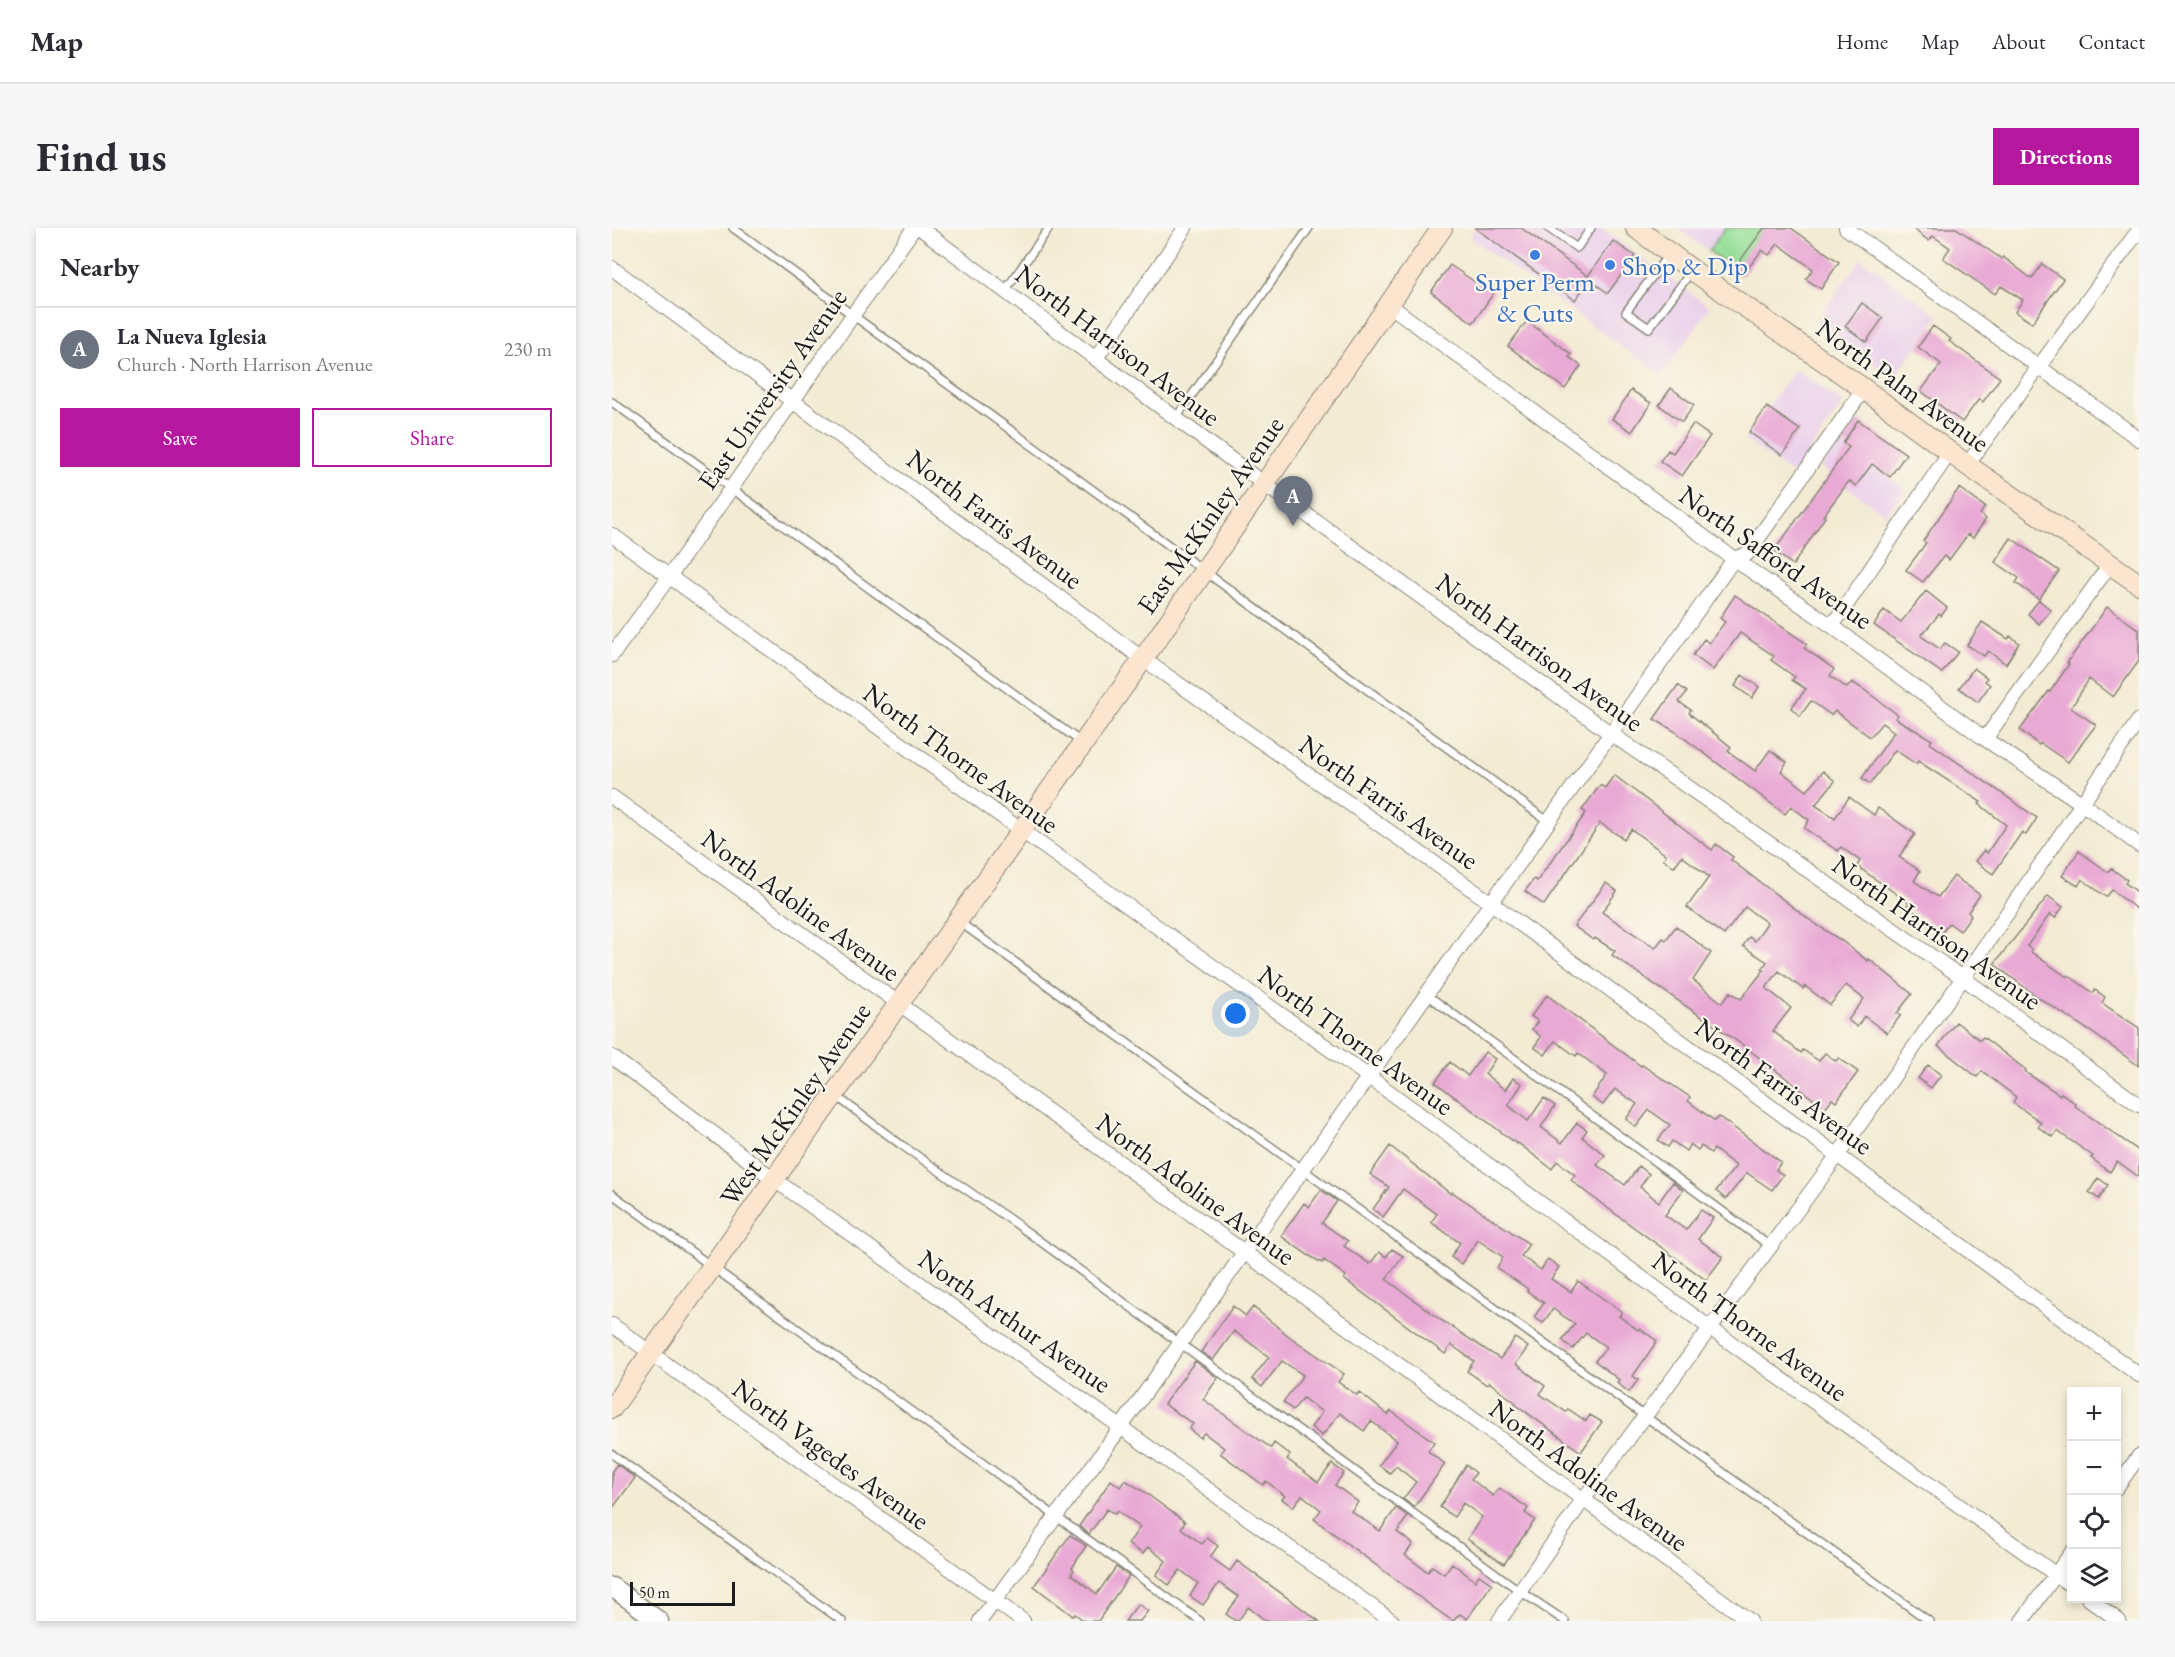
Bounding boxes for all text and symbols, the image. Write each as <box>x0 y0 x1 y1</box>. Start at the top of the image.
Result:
text: Map <box>30 23 83 59</box>
text: Home <box>1836 28 1888 55</box>
text: Map <box>1921 28 1959 55</box>
text: About <box>1992 28 2045 55</box>
text: Contact <box>2078 28 2145 55</box>
button: Directions <box>1993 128 2139 185</box>
text: Find us <box>36 129 167 184</box>
marker: Super Perm & Cuts <box>1528 248 1542 262</box>
place label: Shop & Dip <box>1622 248 1748 283</box>
text: Nearby <box>60 250 140 284</box>
street label: North Harrison Avenue <box>1008 256 1228 434</box>
marker: Shop & Dip <box>1603 258 1617 272</box>
place label: Super Perm & Cuts <box>1475 264 1595 330</box>
street label: East University Avenue <box>689 282 855 496</box>
street label: North Palm Avenue <box>1809 310 1997 460</box>
text: La Nueva Iglesia <box>117 322 267 351</box>
text: A <box>72 336 87 362</box>
text: 230 m <box>504 336 552 362</box>
text: Church · North Harrison Avenue <box>117 351 373 377</box>
button: Save <box>60 408 300 467</box>
button: Share <box>312 408 552 467</box>
street label: East McKinley Avenue <box>1129 409 1291 621</box>
street label: North Farris Avenue <box>900 441 1090 597</box>
pin: A <box>1274 476 1312 526</box>
street label: North Safford Avenue <box>1672 477 1880 637</box>
street label: North Harrison Avenue <box>1429 565 1651 739</box>
street label: North Thorne Avenue <box>856 675 1066 841</box>
street label: North Farris Avenue <box>1292 727 1486 877</box>
street label: North Adoline Avenue <box>695 821 907 989</box>
street label: North Harrison Avenue <box>1825 847 2049 1017</box>
street label: North Thorne Avenue <box>1251 957 1461 1123</box>
street label: West McKinley Avenue <box>712 995 878 1213</box>
your location <box>1221 999 1250 1028</box>
street label: North Farris Avenue <box>1688 1010 1880 1162</box>
street label: North Adoline Avenue <box>1090 1105 1302 1273</box>
street label: North Arthur Avenue <box>912 1241 1118 1401</box>
street label: North Thorne Avenue <box>1645 1243 1855 1409</box>
street label: North Vagedes Avenue <box>725 1371 937 1537</box>
map controls <box>2067 1387 2121 1603</box>
button: + <box>2067 1387 2121 1441</box>
street label: North Adoline Avenue <box>1483 1391 1695 1559</box>
button: − <box>2067 1441 2121 1495</box>
button: locate <box>2067 1495 2121 1549</box>
button: layers <box>2067 1549 2121 1603</box>
scale bar <box>630 1579 735 1606</box>
text: 50 m <box>639 1582 670 1603</box>

